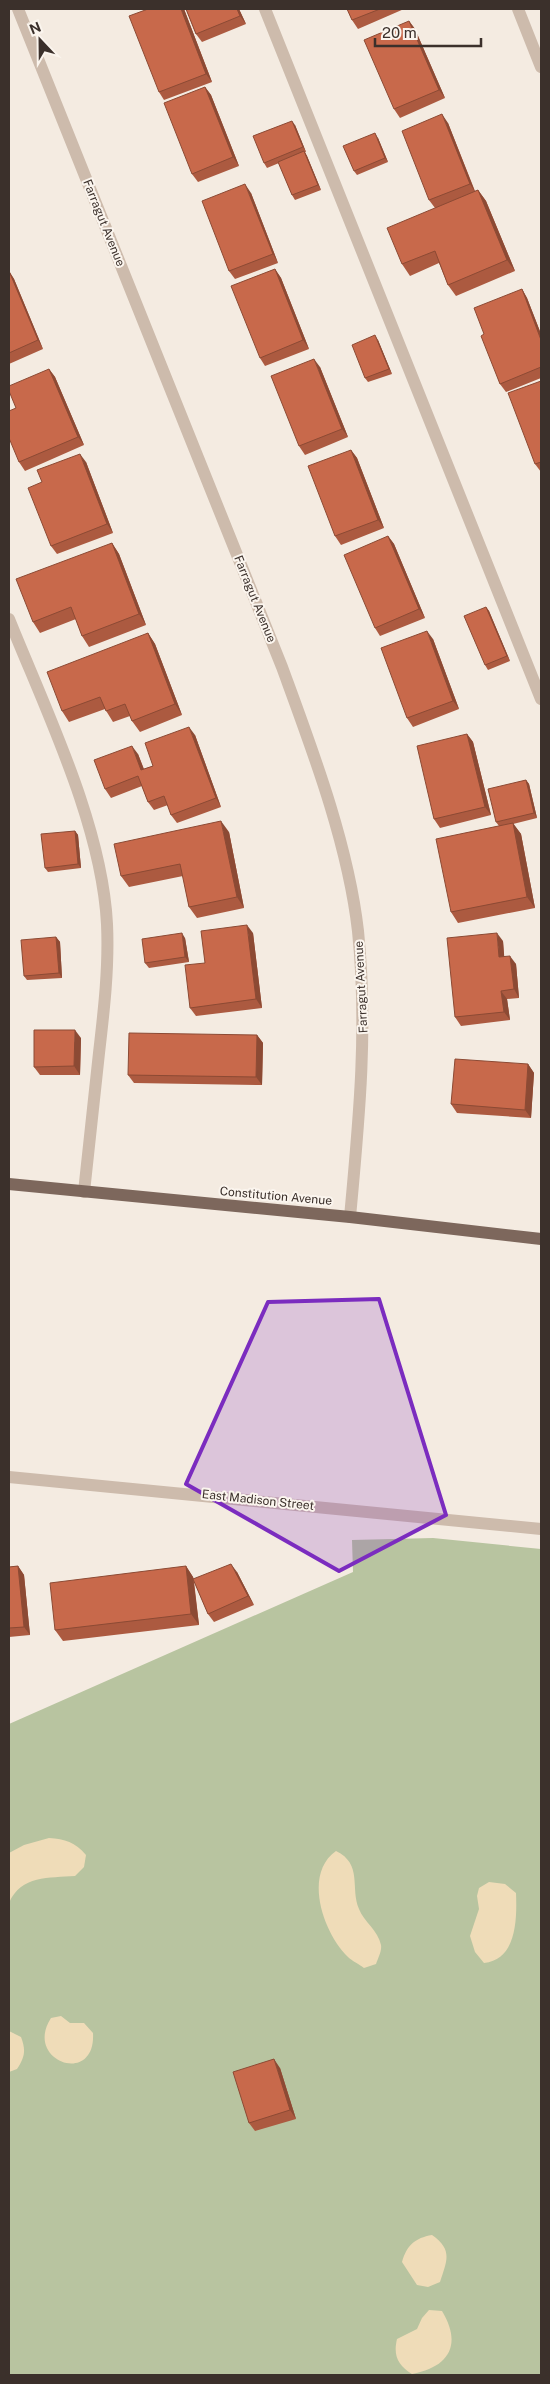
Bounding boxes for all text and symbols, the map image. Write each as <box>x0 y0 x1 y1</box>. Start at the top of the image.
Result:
north arrow <box>15 15 65 65</box>
scale bar <box>375 15 481 47</box>
text: N <box>27 18 43 37</box>
text: 20 m <box>382 24 417 41</box>
street label: Farragut Avenue <box>80 177 128 269</box>
street label: Farragut Avenue <box>231 553 279 645</box>
street label: Farragut Avenue <box>352 940 370 1034</box>
street label: Constitution Avenue <box>219 1184 333 1208</box>
street label: East Madison Street <box>201 1487 315 1513</box>

